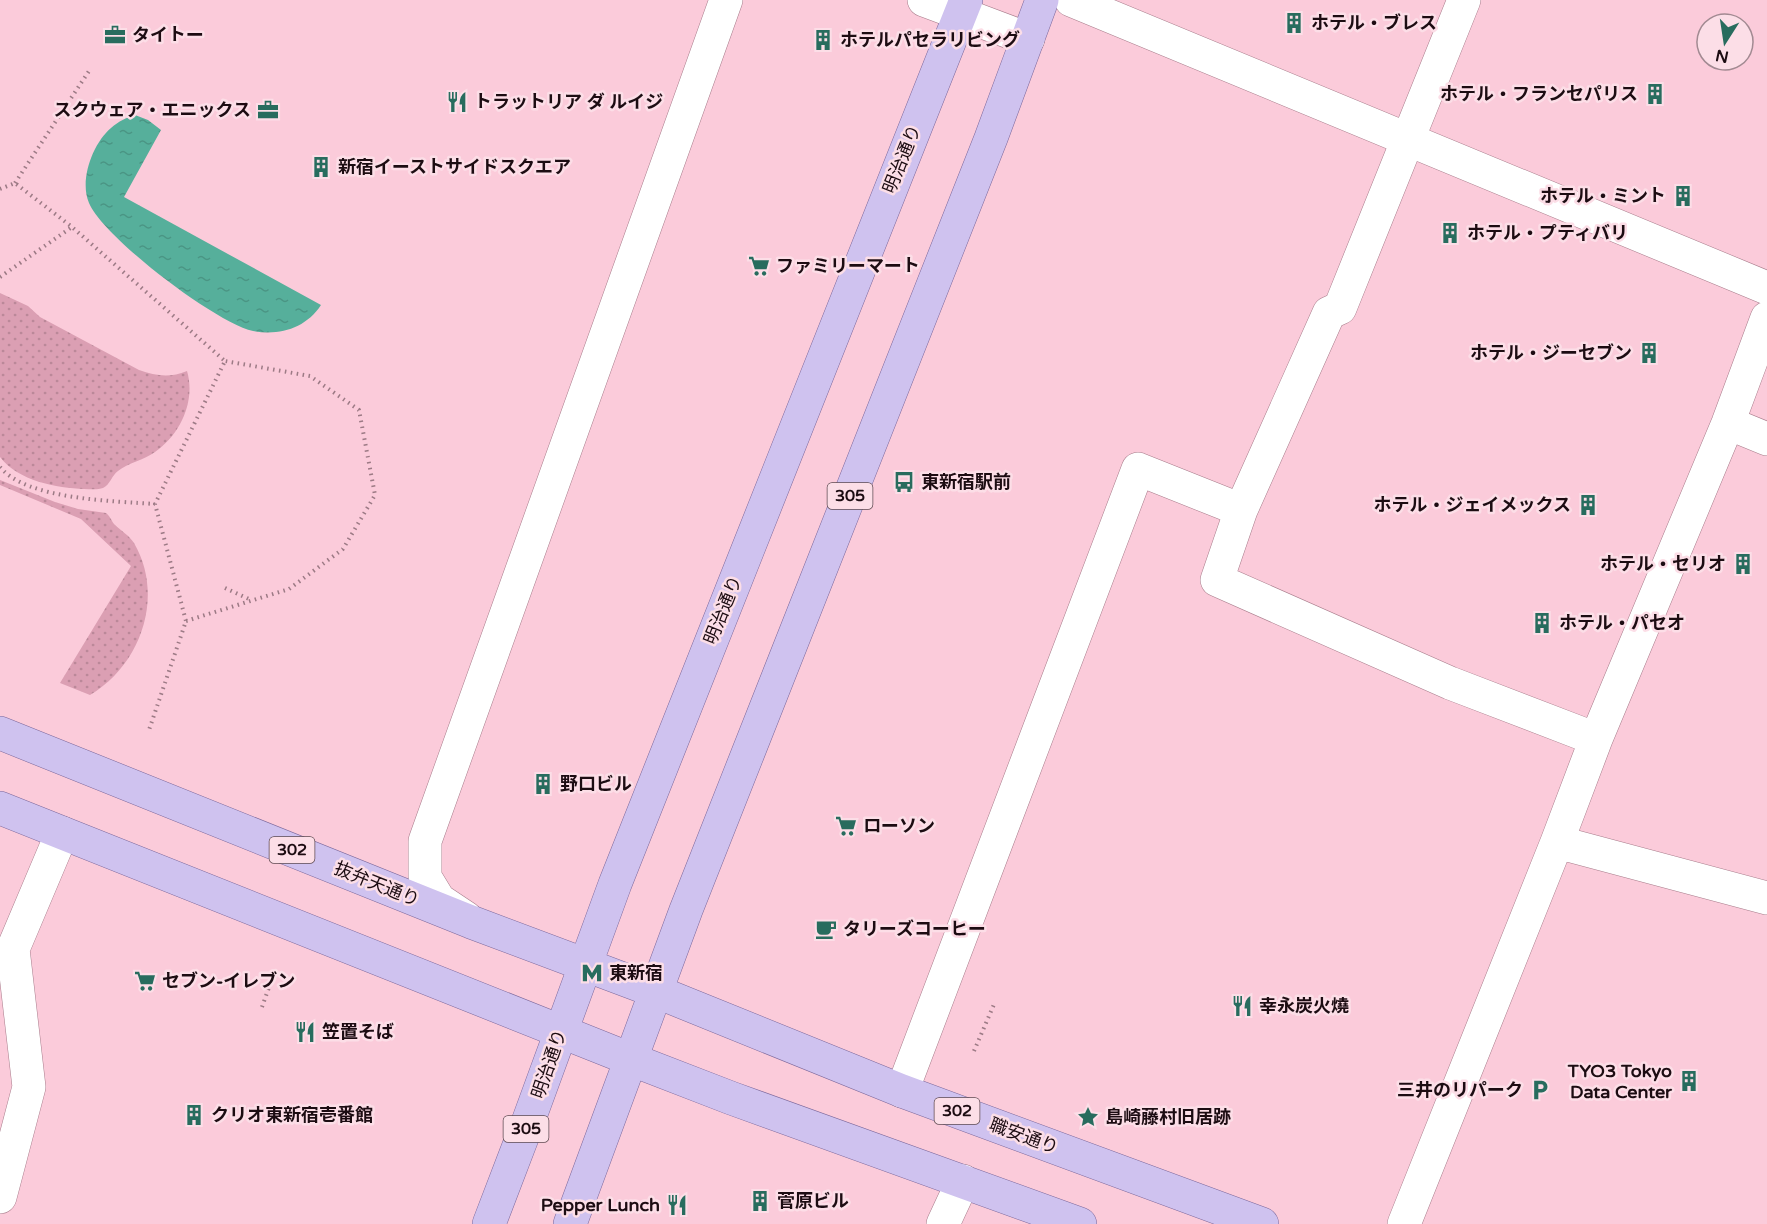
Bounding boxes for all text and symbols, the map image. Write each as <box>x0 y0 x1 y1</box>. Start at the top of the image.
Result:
building icon: ホテル・ブレス <box>1282 11 1306 35</box>
place label: ホテル・ブレス <box>1311 12 1437 34</box>
north arrow <box>1695 12 1755 72</box>
office icon: タイトー <box>103 23 127 47</box>
place label: タイトー <box>132 24 204 46</box>
building icon: ホテルパセラリビング <box>811 28 835 52</box>
place label: ホテルパセラリビング <box>840 29 1020 51</box>
text: N <box>1714 45 1730 67</box>
building icon: ホテル・フランセパリス <box>1643 82 1667 106</box>
place label: ホテル・フランセパリス <box>1440 83 1638 105</box>
restaurant icon: トラットリア ダ ルイジ <box>445 90 469 114</box>
place label: トラットリア ダ ルイジ <box>474 91 663 113</box>
office icon: スクウェア・エニックス <box>256 98 280 122</box>
place label: スクウェア・エニックス <box>54 99 251 121</box>
street label: 明治通り <box>878 122 926 196</box>
building icon: 新宿イーストサイドスクエア <box>309 155 333 179</box>
place label: 新宿イーストサイドスクエア <box>338 156 571 178</box>
building icon: ホテル・ミント <box>1671 184 1695 208</box>
place label: ホテル・ミント <box>1540 185 1666 207</box>
building icon: ホテル・プティバリ <box>1438 221 1462 245</box>
place label: ホテル・プティバリ <box>1467 222 1628 244</box>
supermarket icon: ファミリーマート <box>747 254 771 278</box>
place label: ファミリーマート <box>776 255 920 277</box>
building icon: ホテル・ジーセブン <box>1637 341 1661 365</box>
place label: ホテル・ジーセブン <box>1470 342 1632 364</box>
bus stop icon: 東新宿駅前 <box>892 470 916 494</box>
place label: 東新宿駅前 <box>921 471 1011 493</box>
road number: 305 <box>828 483 872 509</box>
building icon: ホテル・ジェイメックス <box>1576 493 1600 517</box>
place label: ホテル・ジェイメックス <box>1374 494 1571 516</box>
building icon: ホテル・セリオ <box>1731 552 1755 576</box>
place label: ホテル・セリオ <box>1600 553 1726 575</box>
street label: 明治通り <box>699 573 747 647</box>
building icon: ホテル・パセオ <box>1530 611 1554 635</box>
place label: ホテル・パセオ <box>1559 612 1685 634</box>
building icon: 野口ビル <box>531 772 555 796</box>
place label: 野口ビル <box>560 773 632 795</box>
supermarket icon: ローソン <box>834 814 858 838</box>
place label: ローソン <box>863 815 935 837</box>
road number: 302 <box>270 837 314 863</box>
street label: 抜弁天通り <box>331 857 423 911</box>
cafe icon: タリーズコーヒー <box>814 917 838 941</box>
place label: タリーズコーヒー <box>843 918 986 940</box>
metro station icon: 東新宿 <box>580 961 604 985</box>
place label: 東新宿 <box>609 962 663 984</box>
supermarket icon: セブン-イレブン <box>133 969 157 993</box>
place label: セブン-イレブン <box>162 970 295 992</box>
restaurant icon: 幸永炭火燒 <box>1230 994 1254 1018</box>
place label: 幸永炭火燒 <box>1259 995 1349 1017</box>
restaurant icon: 笠置そば <box>293 1020 317 1044</box>
place label: 笠置そば <box>322 1021 394 1043</box>
street label: 明治通り <box>527 1026 571 1102</box>
place label: TYO3 Tokyo Data Center <box>1567 1060 1673 1103</box>
building icon: TYO3 Tokyo Data Center <box>1677 1069 1701 1093</box>
parking icon: 三井のリパーク <box>1528 1078 1552 1102</box>
place label: 三井のリパーク <box>1397 1079 1523 1101</box>
road number: 302 <box>934 1098 980 1124</box>
building icon: クリオ東新宿壱番館 <box>182 1103 206 1127</box>
place label: クリオ東新宿壱番館 <box>211 1104 373 1126</box>
place icon: 島崎藤村旧居跡 <box>1076 1105 1100 1129</box>
place label: 島崎藤村旧居跡 <box>1105 1106 1231 1128</box>
street label: 職安通り <box>986 1113 1062 1159</box>
road number: 305 <box>504 1116 548 1142</box>
building icon: 菅原ビル <box>748 1189 772 1213</box>
place label: 菅原ビル <box>777 1190 849 1212</box>
restaurant icon: Pepper Lunch <box>665 1193 689 1217</box>
place label: Pepper Lunch <box>541 1194 660 1216</box>

